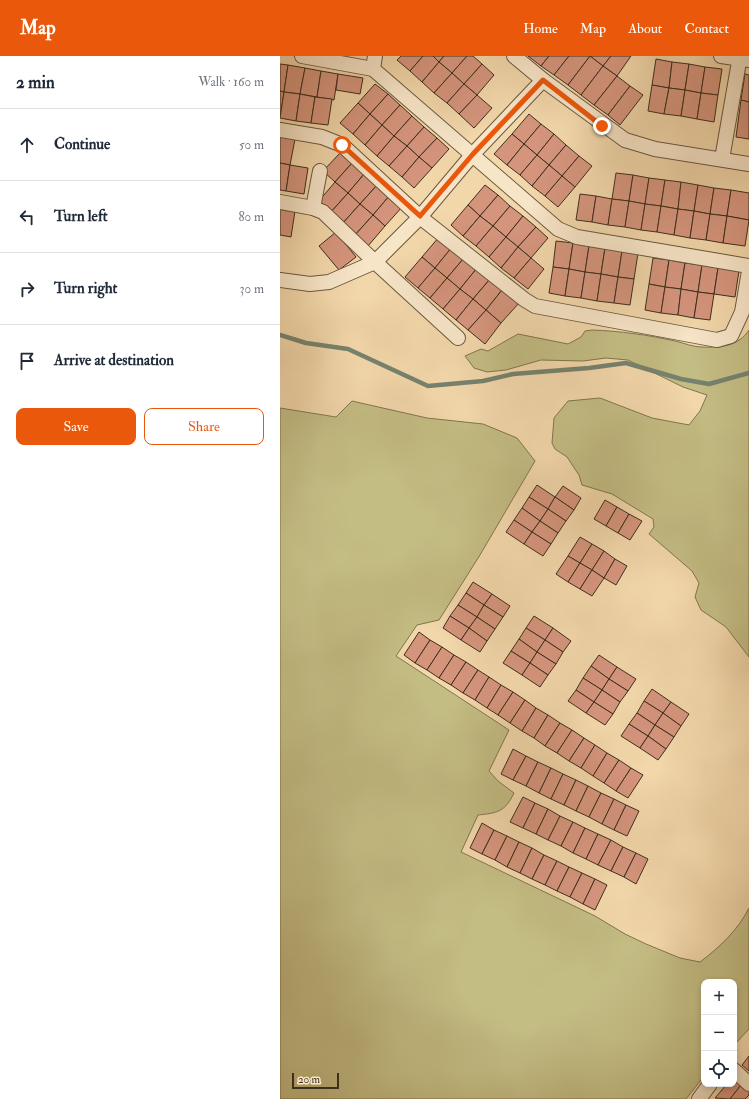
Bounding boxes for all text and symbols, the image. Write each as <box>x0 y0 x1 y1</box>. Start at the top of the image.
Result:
text: Map <box>20 16 56 40</box>
text: Home <box>523 20 558 37</box>
text: Map <box>580 20 606 37</box>
text: About <box>628 20 662 37</box>
text: Contact <box>684 20 729 37</box>
text: 2 min <box>16 72 55 93</box>
text: Walk · 160 m <box>198 74 264 90</box>
route end <box>593 117 611 135</box>
icon: ahead <box>16 134 38 156</box>
text: Continue <box>54 135 110 154</box>
route start <box>333 136 351 154</box>
text: 50 m <box>239 137 264 153</box>
icon: left <box>16 206 38 228</box>
text: Turn left <box>54 207 108 226</box>
text: 80 m <box>238 209 264 225</box>
icon: right <box>16 278 38 300</box>
text: Turn right <box>54 279 117 298</box>
text: 30 m <box>240 281 264 297</box>
icon: arrive <box>16 350 38 372</box>
text: Arrive at destination <box>54 351 174 370</box>
button: Save <box>16 408 136 445</box>
button: Share <box>144 408 264 445</box>
map controls <box>701 979 737 1087</box>
button: + <box>701 979 737 1015</box>
button: − <box>701 1015 737 1051</box>
button: locate <box>701 1051 737 1087</box>
scale bar <box>292 1071 339 1090</box>
text: 20 m <box>298 1073 320 1086</box>

